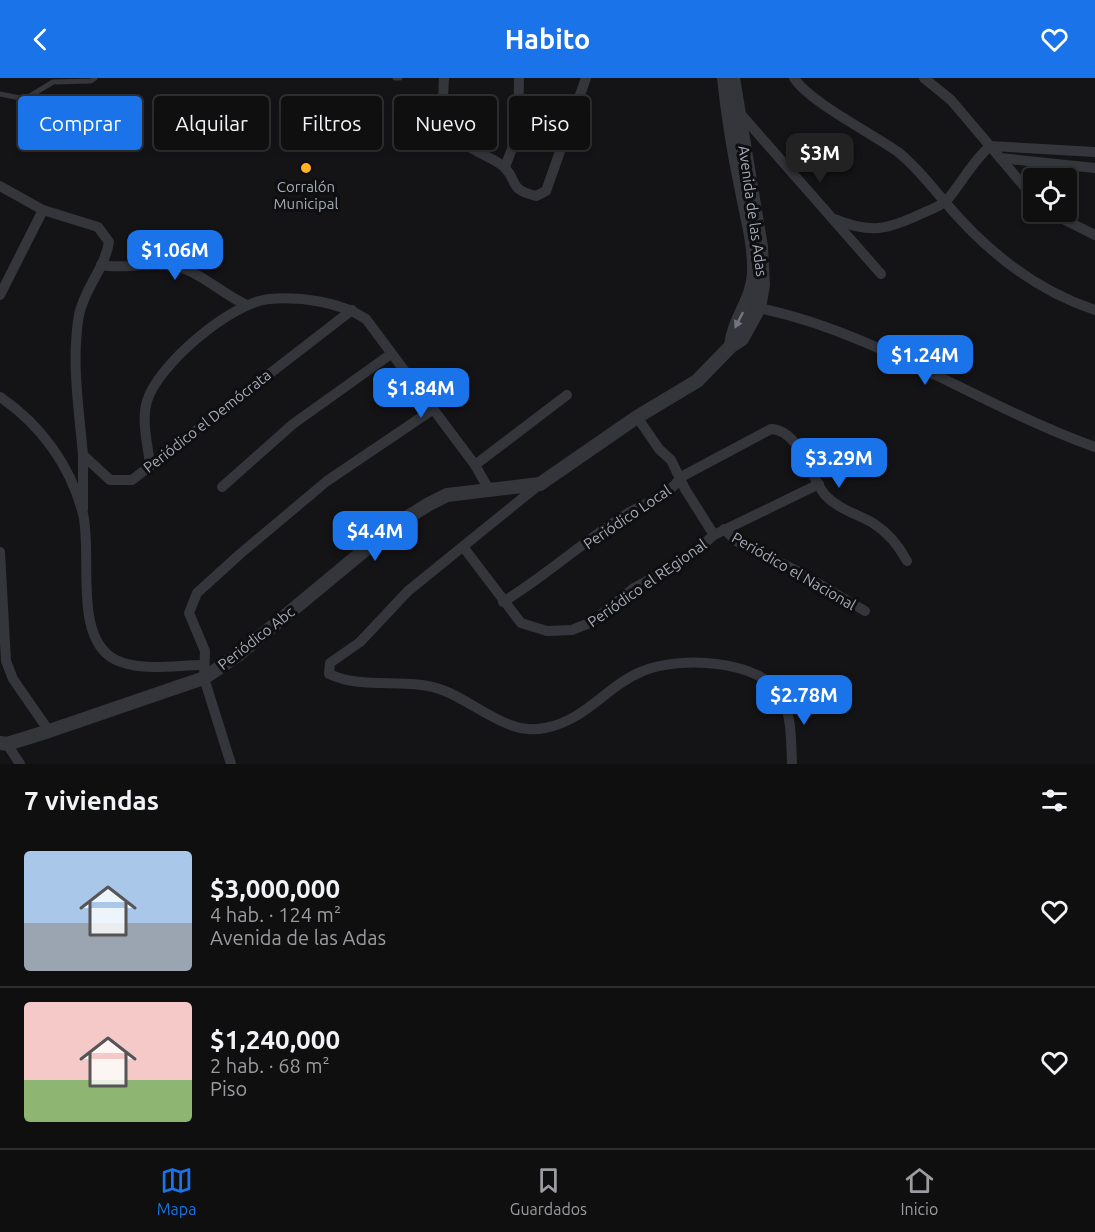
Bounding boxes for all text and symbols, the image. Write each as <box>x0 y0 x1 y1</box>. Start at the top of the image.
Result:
icon: back <box>24 23 57 56</box>
icon: heart <box>1038 23 1071 56</box>
text: Habito <box>505 24 590 54</box>
chip: Comprar <box>18 96 142 150</box>
chip: Alquilar <box>154 96 269 150</box>
chip: Filtros <box>281 96 382 150</box>
chip: Nuevo <box>394 96 497 150</box>
chip: Piso <box>509 96 590 150</box>
pin: $3M <box>791 133 849 184</box>
text: $3M <box>800 141 840 164</box>
street label: Avenida de las Adas <box>735 144 771 278</box>
marker: Corralón Municipal <box>299 161 313 175</box>
map controls <box>1023 168 1077 222</box>
button: locate <box>1023 168 1077 222</box>
place label: Corralón Municipal <box>274 178 338 212</box>
pin: $1.06M <box>126 230 224 281</box>
text: $1.06M <box>141 238 209 261</box>
one-way arrow <box>734 312 744 329</box>
pin: $1.24M <box>876 335 974 386</box>
text: $1.24M <box>891 343 959 366</box>
street label: Periódico el Demócrata <box>140 366 274 476</box>
pin: $1.84M <box>372 368 470 419</box>
text: $1.84M <box>387 376 455 399</box>
pin: $3.29M <box>790 438 888 489</box>
text: $3.29M <box>805 446 873 469</box>
street label: Periódico Local <box>580 482 674 552</box>
pin: $4.4M <box>333 511 417 562</box>
text: $4.4M <box>347 519 403 542</box>
street label: Periódico el Nacional <box>729 529 859 613</box>
street label: Periódico el REgional <box>584 536 710 630</box>
street label: Periódico Abc <box>214 603 298 673</box>
pin: $2.78M <box>755 675 853 726</box>
text: $2.78M <box>770 683 838 706</box>
icon: filters <box>1038 784 1071 817</box>
text: 7 viviendas <box>24 786 159 815</box>
text: $3,000,000 <box>210 874 340 903</box>
icon: home <box>72 875 144 947</box>
icon: heart <box>1038 895 1071 928</box>
text: 4 hab. · 124 m² <box>210 903 341 926</box>
text: Avenida de las Adas <box>210 926 386 949</box>
text: $1,240,000 <box>210 1025 340 1054</box>
icon: home <box>72 1026 144 1098</box>
icon: heart <box>1038 1046 1071 1079</box>
text: 2 hab. · 68 m² <box>210 1054 330 1077</box>
text: Piso <box>210 1077 247 1100</box>
tab: Mapa <box>157 1164 196 1218</box>
tab: Guardados <box>510 1164 587 1218</box>
tab: Inicio <box>900 1164 938 1218</box>

